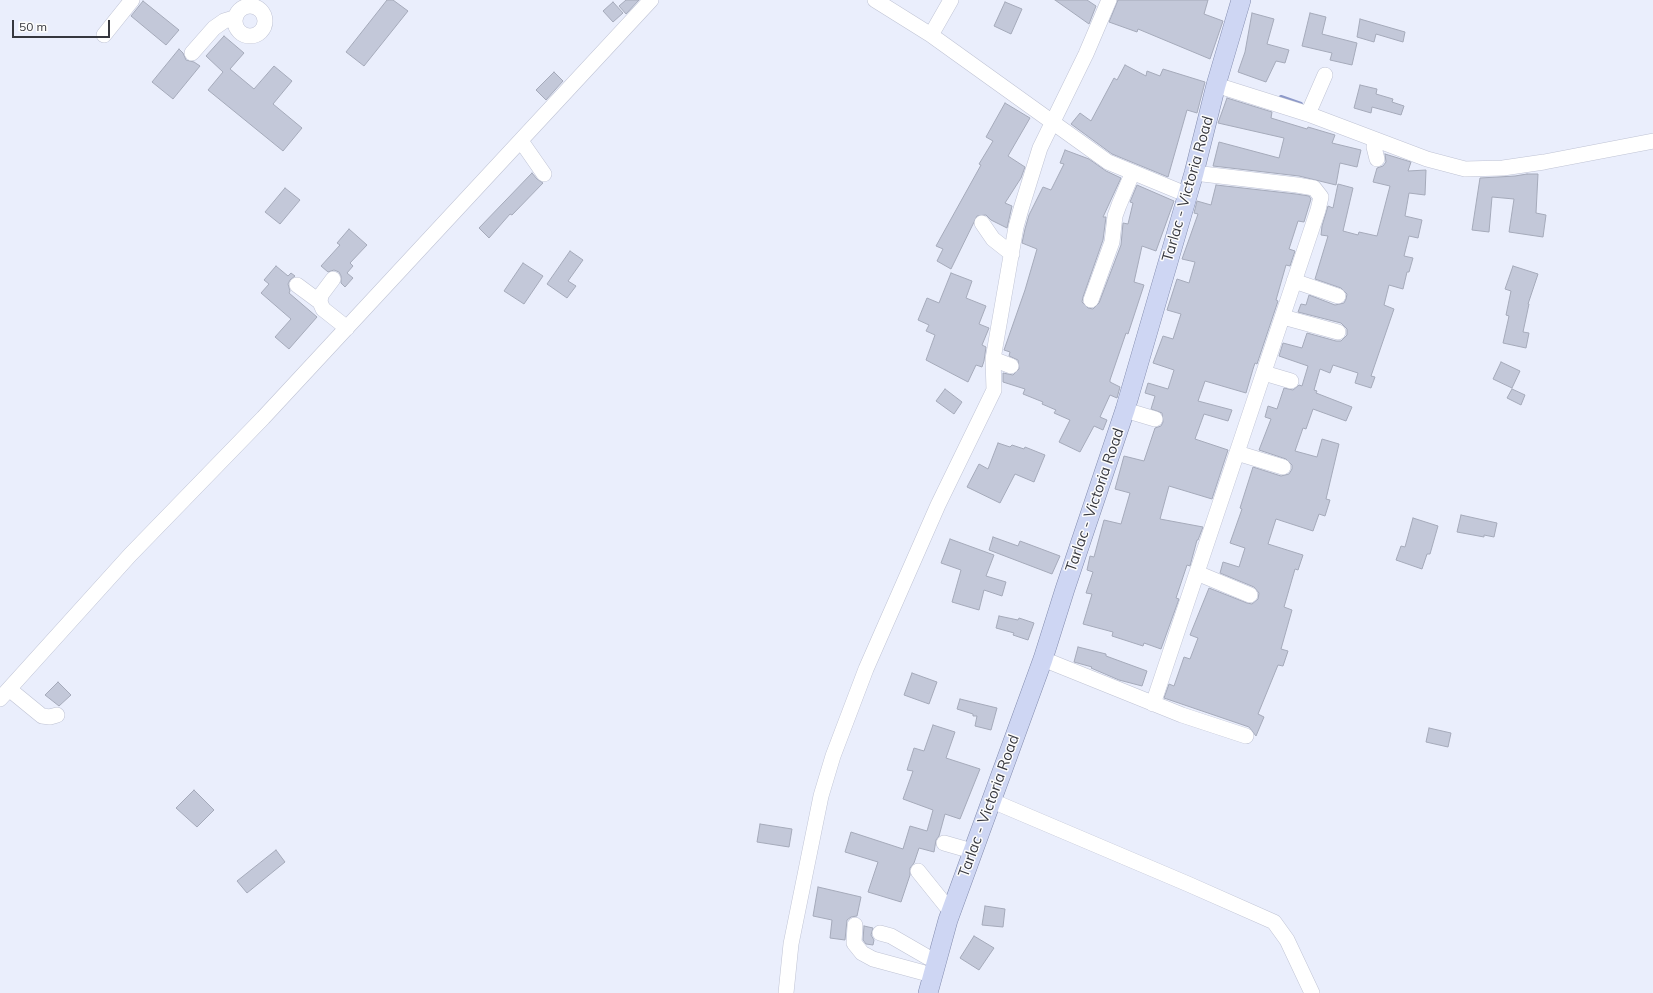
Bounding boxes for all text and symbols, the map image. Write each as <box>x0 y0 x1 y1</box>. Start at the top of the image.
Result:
scale bar <box>14 12 112 38</box>
text: 50 m <box>19 19 47 34</box>
street label: Tarlac - Victoria Road <box>1159 114 1217 264</box>
street label: Tarlac - Victoria Road <box>1062 426 1128 574</box>
street label: Tarlac - Victoria Road <box>955 732 1023 880</box>

